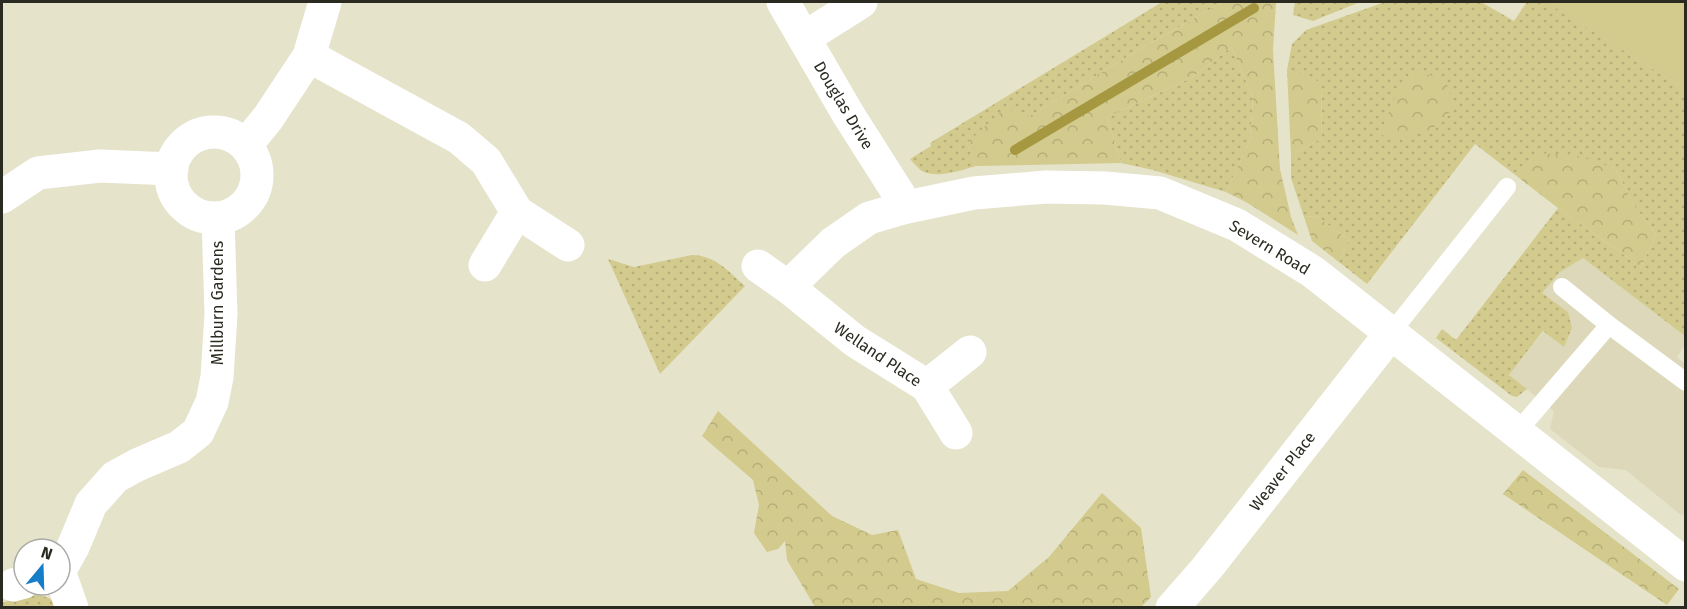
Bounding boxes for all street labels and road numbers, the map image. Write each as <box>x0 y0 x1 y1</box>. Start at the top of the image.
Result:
street label: Douglas Drive <box>810 58 877 153</box>
street label: Severn Road <box>1226 216 1313 279</box>
street label: Millburn Gardens <box>208 241 227 365</box>
street label: Welland Place <box>830 318 925 391</box>
street label: Weaver Place <box>1246 428 1319 515</box>

